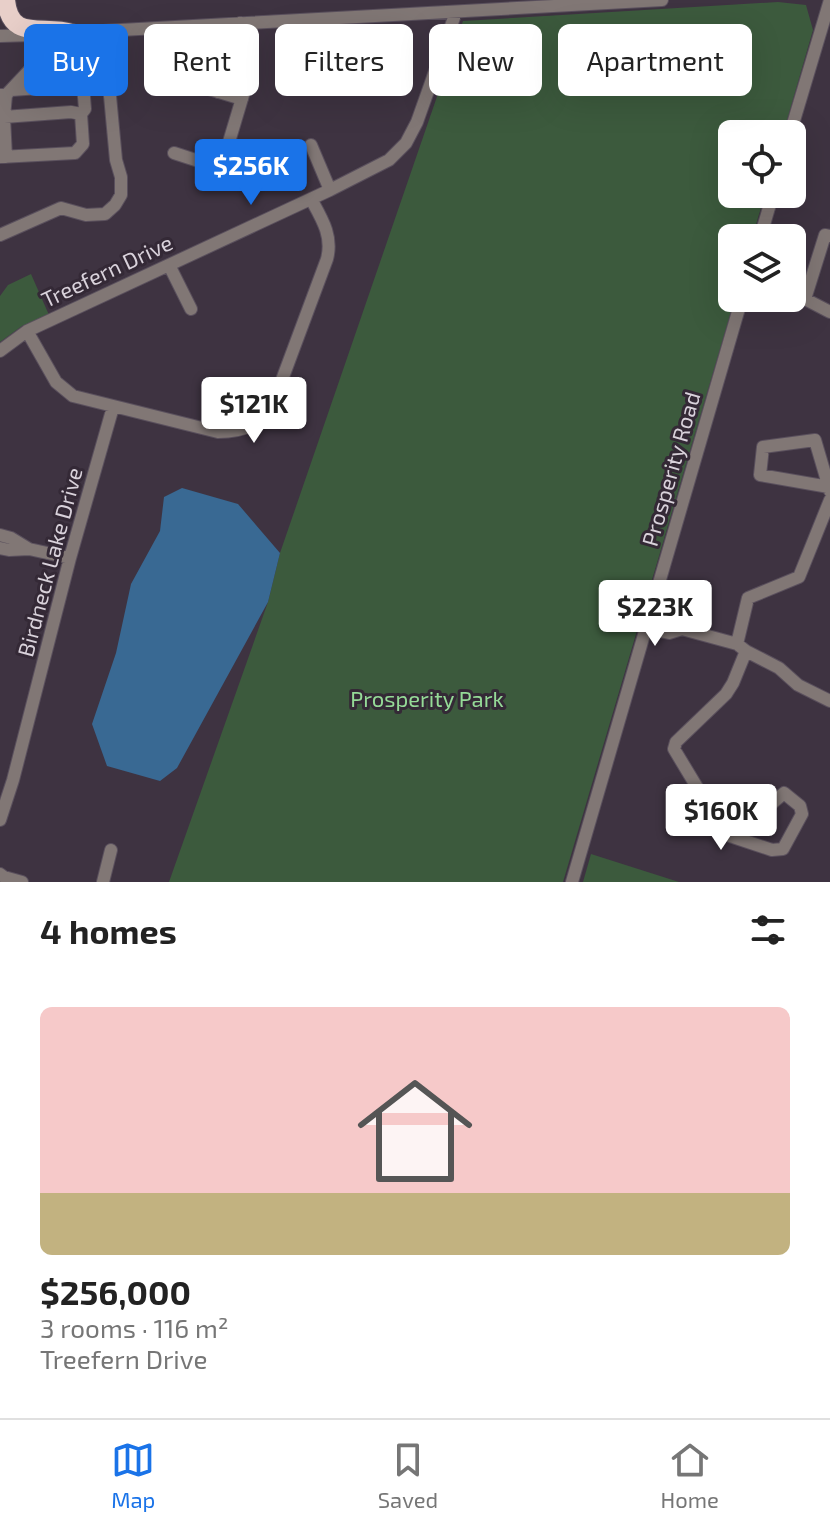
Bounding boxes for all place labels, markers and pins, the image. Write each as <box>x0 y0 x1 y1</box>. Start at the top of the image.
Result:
pin: $256K <box>195 139 307 207</box>
pin: $121K <box>198 377 310 445</box>
pin: $223K <box>599 580 711 648</box>
pin: $160K <box>665 784 777 852</box>

